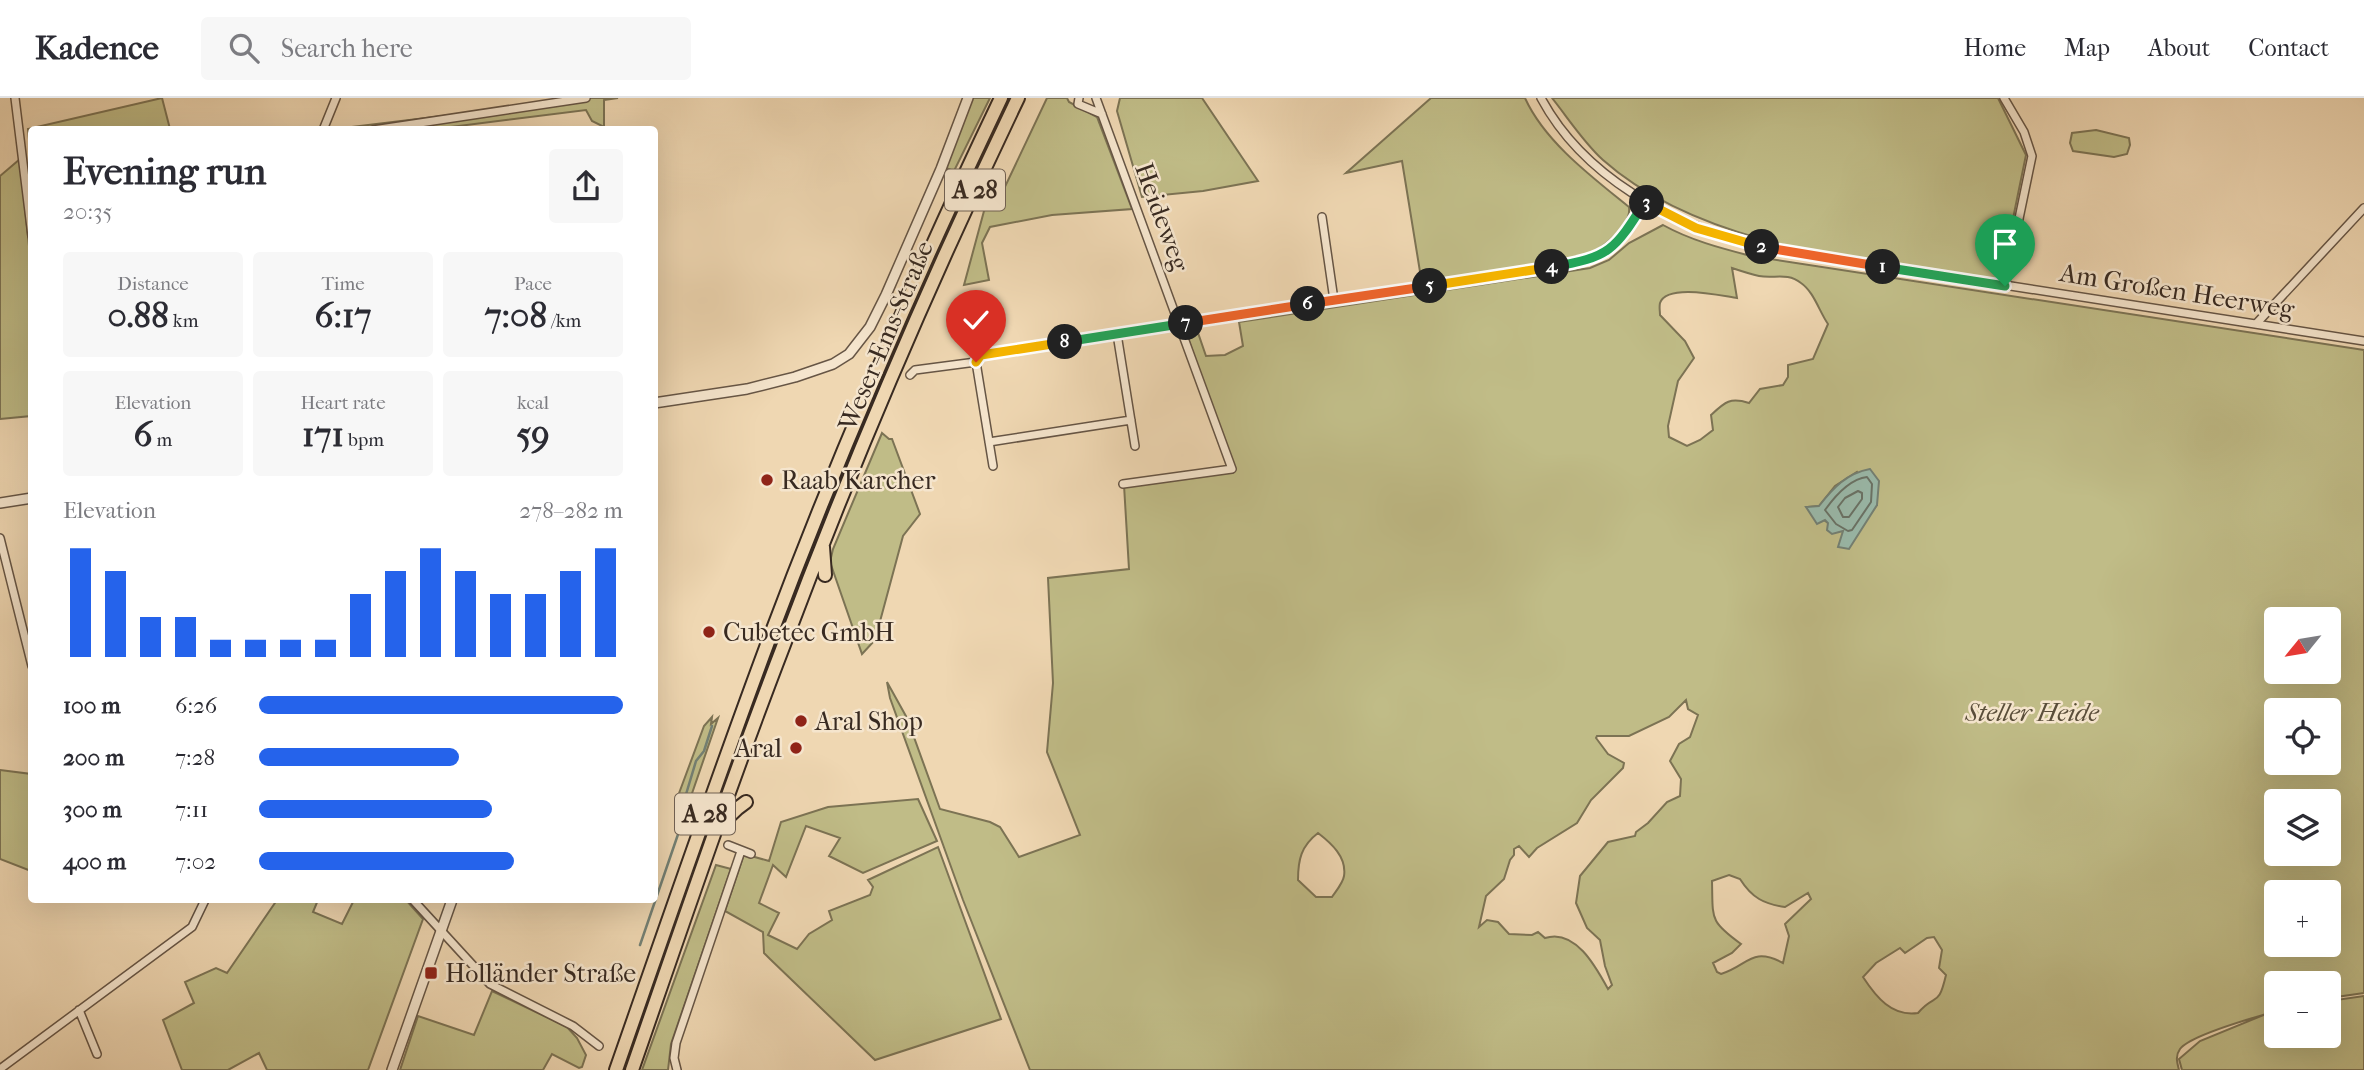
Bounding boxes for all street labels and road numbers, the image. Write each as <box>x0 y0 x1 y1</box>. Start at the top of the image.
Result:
street label: Heideweg <box>1128 159 1196 276</box>
road number: A 28 <box>945 170 1005 210</box>
street label: Weser-Ems-Straße <box>832 236 940 437</box>
street label: Am Großen Heerweg <box>2057 257 2298 325</box>
road number: A 28 <box>675 794 735 834</box>

